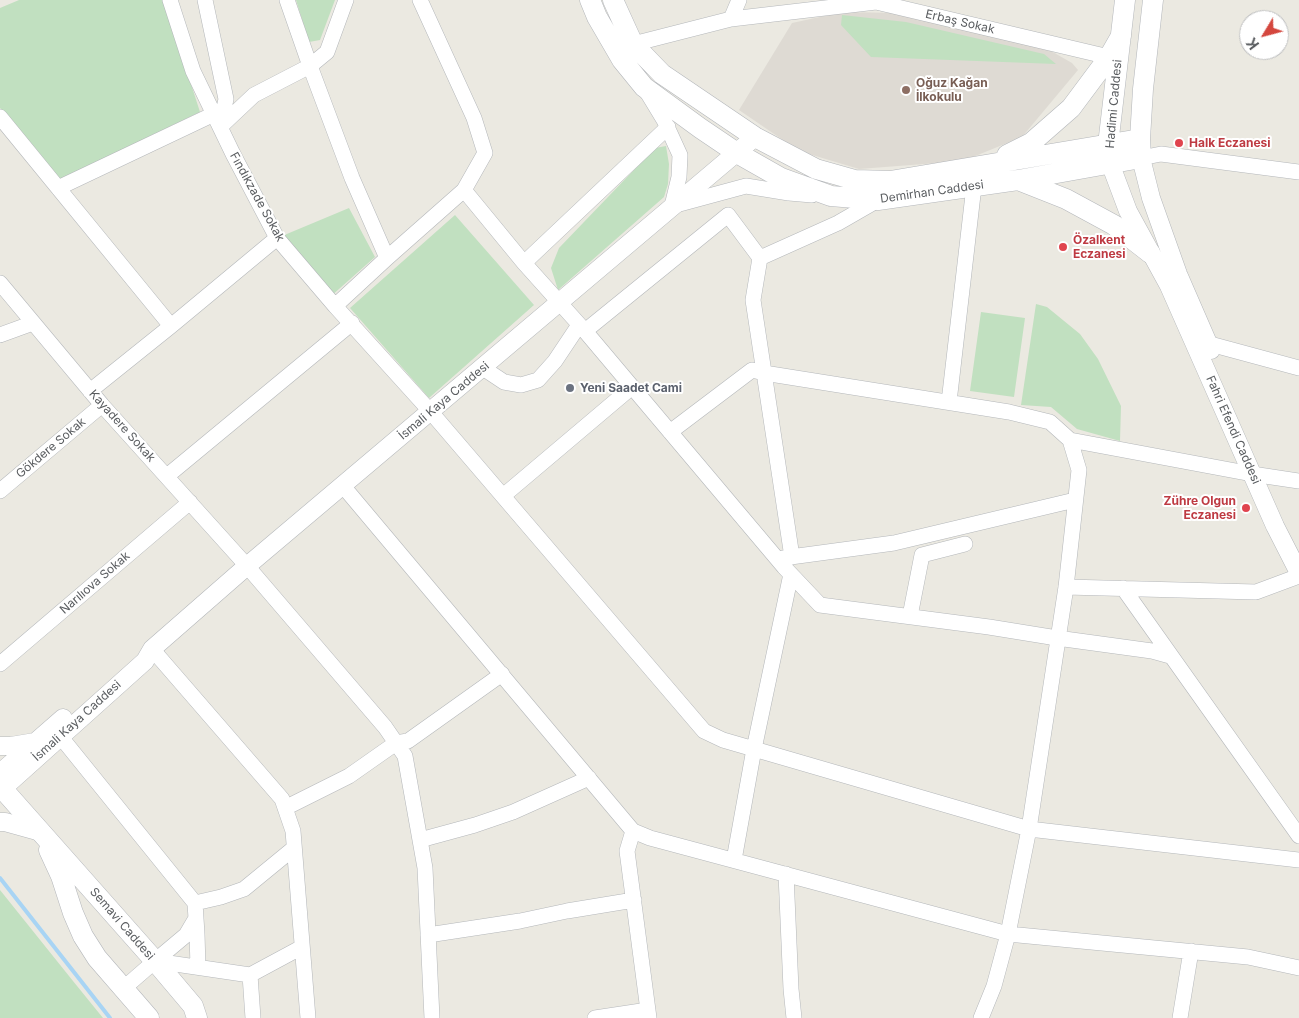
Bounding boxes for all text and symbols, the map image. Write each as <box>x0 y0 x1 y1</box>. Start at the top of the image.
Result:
street label: Erbaş Sokak <box>924 7 996 37</box>
north arrow <box>1239 10 1289 60</box>
text: K <box>1243 35 1262 53</box>
street label: Hadimi Caddesi <box>1103 59 1125 149</box>
place label: Oğuz Kağan İlkokulu <box>916 76 988 104</box>
marker: Oğuz Kağan İlkokulu <box>900 84 912 96</box>
place label: Halk Eczanesi <box>1189 136 1271 150</box>
marker: Halk Eczanesi <box>1173 137 1185 149</box>
street label: Fındıkzade Sokak <box>227 150 287 244</box>
street label: Demirhan Caddesi <box>879 178 985 206</box>
place label: Özalkent Eczanesi <box>1073 233 1126 261</box>
marker: Özalkent Eczanesi <box>1057 241 1069 253</box>
street label: İsmali Kaya Caddesi <box>396 359 492 443</box>
street label: Fahri Efendi Caddesi <box>1203 374 1263 486</box>
place label: Yeni Saadet Cami <box>580 381 682 395</box>
marker: Yeni Saadet Cami <box>564 382 576 394</box>
street label: Kayadere Sokak <box>86 387 158 465</box>
street label: Gökdere Sokak <box>13 415 89 481</box>
place label: Zühre Olgun Eczanesi <box>1163 494 1236 522</box>
marker: Zühre Olgun Eczanesi <box>1240 502 1252 514</box>
street label: Narılıova Sokak <box>57 549 133 617</box>
street label: İsmali Kaya Caddesi <box>30 678 124 764</box>
street label: Semavi Caddesi <box>87 885 157 963</box>

